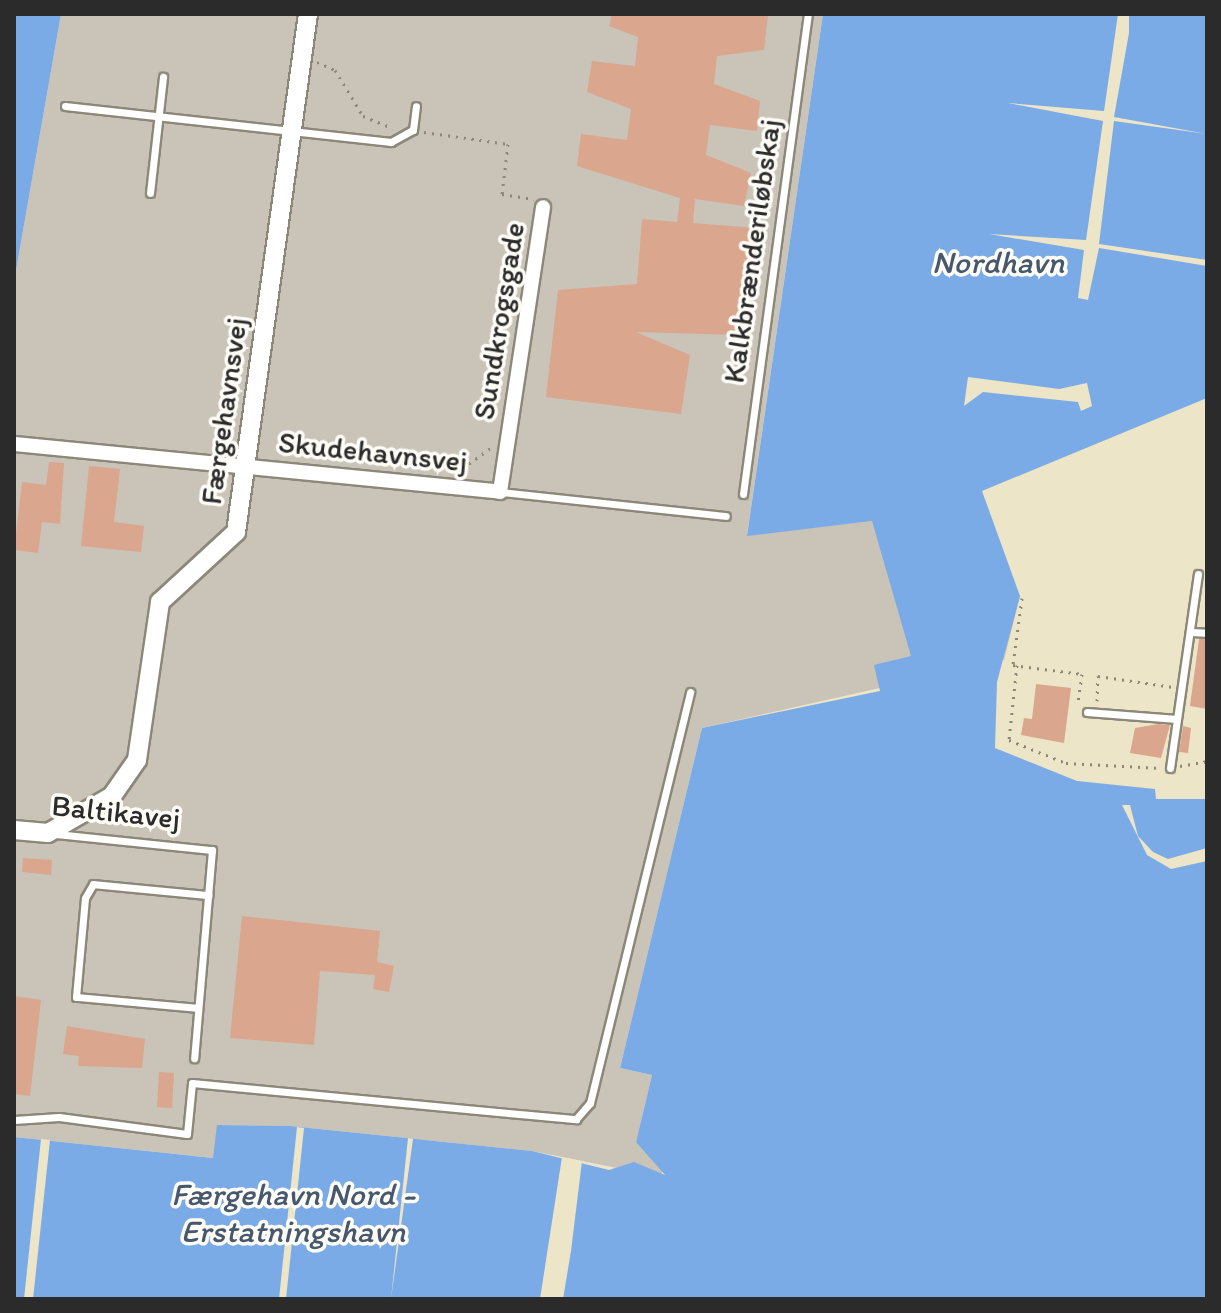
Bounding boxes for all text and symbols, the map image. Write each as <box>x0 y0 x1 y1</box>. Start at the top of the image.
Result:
street label: Kalkbrænderiløbskaj <box>716 117 788 385</box>
street label: Sundkrogsgade <box>466 220 532 422</box>
water label: Nordhavn <box>932 243 1064 281</box>
street label: Færgehavnsvej <box>193 315 255 507</box>
street label: Skudehavnsvej <box>277 424 469 480</box>
street label: Baltikavej <box>50 787 182 837</box>
water label: Færgehavn Nord - Erstatningshavn <box>171 1176 415 1251</box>

